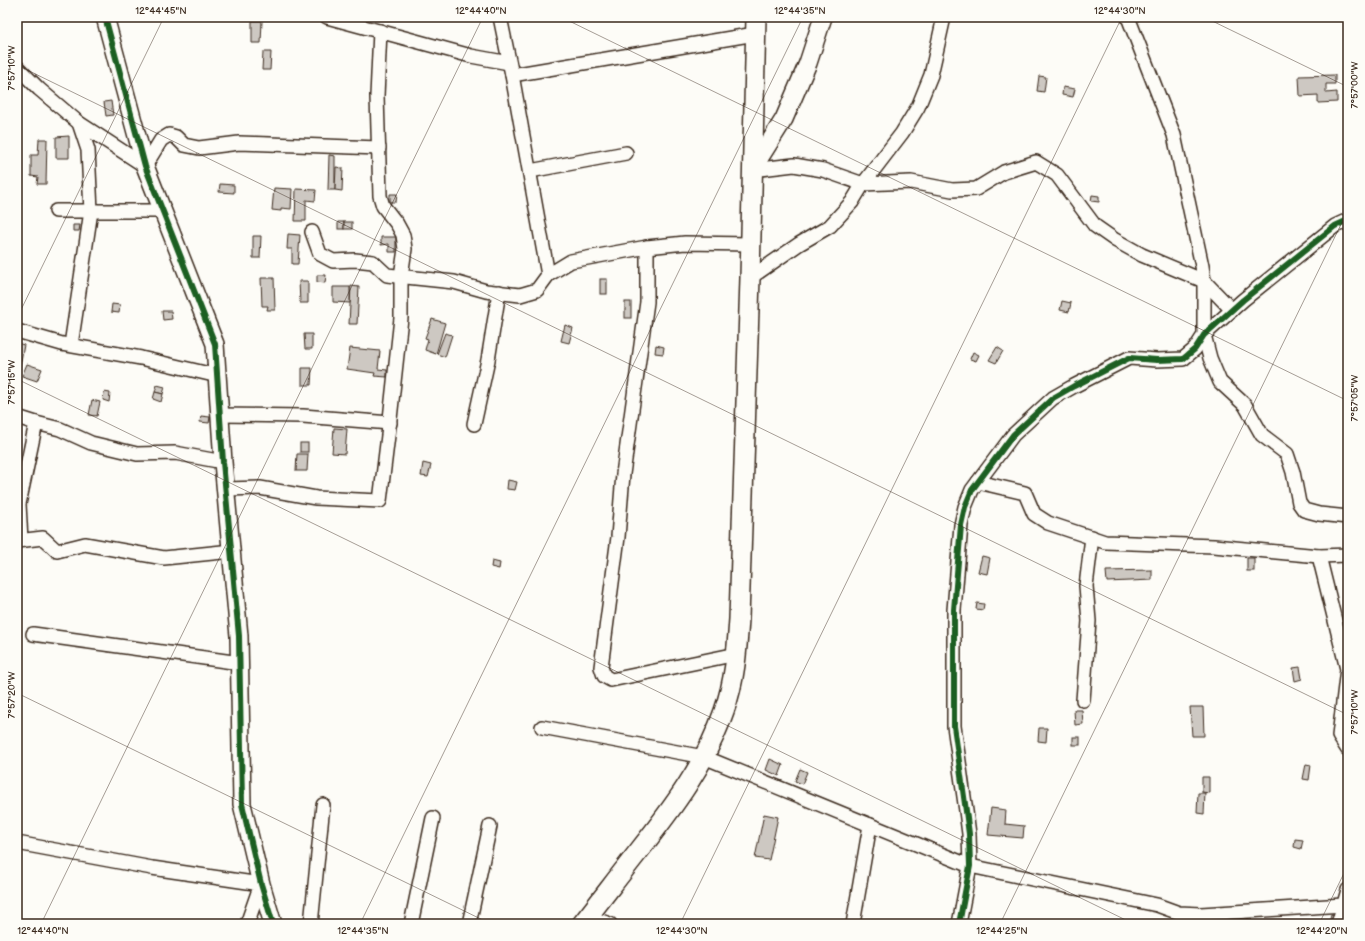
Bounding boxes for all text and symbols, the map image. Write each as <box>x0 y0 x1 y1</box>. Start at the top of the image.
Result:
text: 12°44'45"N <box>135 5 187 17</box>
text: 12°44'40"N <box>455 5 507 17</box>
text: 12°44'35"N <box>774 5 826 17</box>
text: 12°44'30"N <box>1094 5 1146 17</box>
text: 7°57'10"W <box>6 46 18 91</box>
text: 7°57'00"W <box>1349 62 1361 109</box>
text: 7°57'15"W <box>6 360 18 404</box>
text: 7°57'05"W <box>1349 375 1361 421</box>
text: 7°57'20"W <box>6 671 18 719</box>
text: 7°57'10"W <box>1349 690 1361 735</box>
text: 12°44'40"N <box>17 925 69 937</box>
text: 12°44'35"N <box>337 925 389 937</box>
text: 12°44'30"N <box>656 925 708 937</box>
text: 12°44'25"N <box>976 925 1028 937</box>
text: 12°44'20"N <box>1296 925 1348 937</box>

